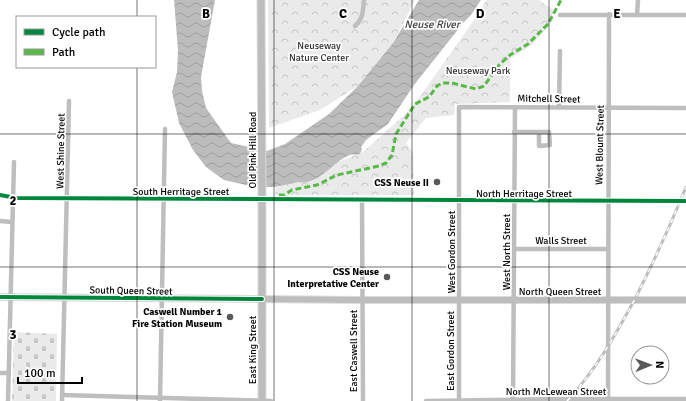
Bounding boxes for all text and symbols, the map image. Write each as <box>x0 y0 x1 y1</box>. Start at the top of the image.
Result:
text: B <box>202 6 210 22</box>
text: C <box>339 6 347 22</box>
text: D <box>476 6 485 22</box>
text: E <box>613 6 621 22</box>
legend <box>16 16 156 68</box>
water label: Neuse River <box>404 18 462 31</box>
text: Cycle path <box>52 25 105 40</box>
park label: Neuseway Nature Center <box>289 40 349 64</box>
text: Path <box>52 45 75 60</box>
park label: Neuseway Park <box>446 65 510 77</box>
street label: Mitchell Street <box>517 92 581 106</box>
street label: West Blount Street <box>593 104 607 185</box>
street label: Old Pink Hill Road <box>247 112 259 188</box>
street label: West Shine Street <box>54 113 68 189</box>
place label: CSS Neuse II <box>374 177 429 189</box>
marker: CSS Neuse II <box>432 177 442 187</box>
street label: South Herritage Street <box>133 186 230 198</box>
street label: North Herritage Street <box>476 188 573 200</box>
text: 2 <box>9 193 17 209</box>
street label: West Gordon Street <box>446 210 458 293</box>
street label: West North Street <box>501 213 513 290</box>
street label: Walls Street <box>535 235 587 247</box>
place label: CSS Neuse Interpretative Center <box>287 266 379 290</box>
marker: CSS Neuse Interpretative Center <box>382 272 392 282</box>
street label: South Queen Street <box>89 284 173 298</box>
street label: North Queen Street <box>519 286 602 298</box>
place label: Caswell Number 1 Fire Station Museum <box>132 306 223 330</box>
street label: East Caswell Street <box>348 309 360 392</box>
street label: East Gordon Street <box>445 310 457 391</box>
marker: Caswell Number 1 Fire Station Museum <box>225 312 235 322</box>
street label: East King Street <box>247 315 259 384</box>
text: 3 <box>9 327 17 343</box>
north arrow <box>630 345 670 385</box>
scale bar <box>18 359 82 385</box>
text: N <box>653 361 666 369</box>
text: 100 m <box>24 366 56 381</box>
street label: North McLewean Street <box>506 386 607 398</box>

